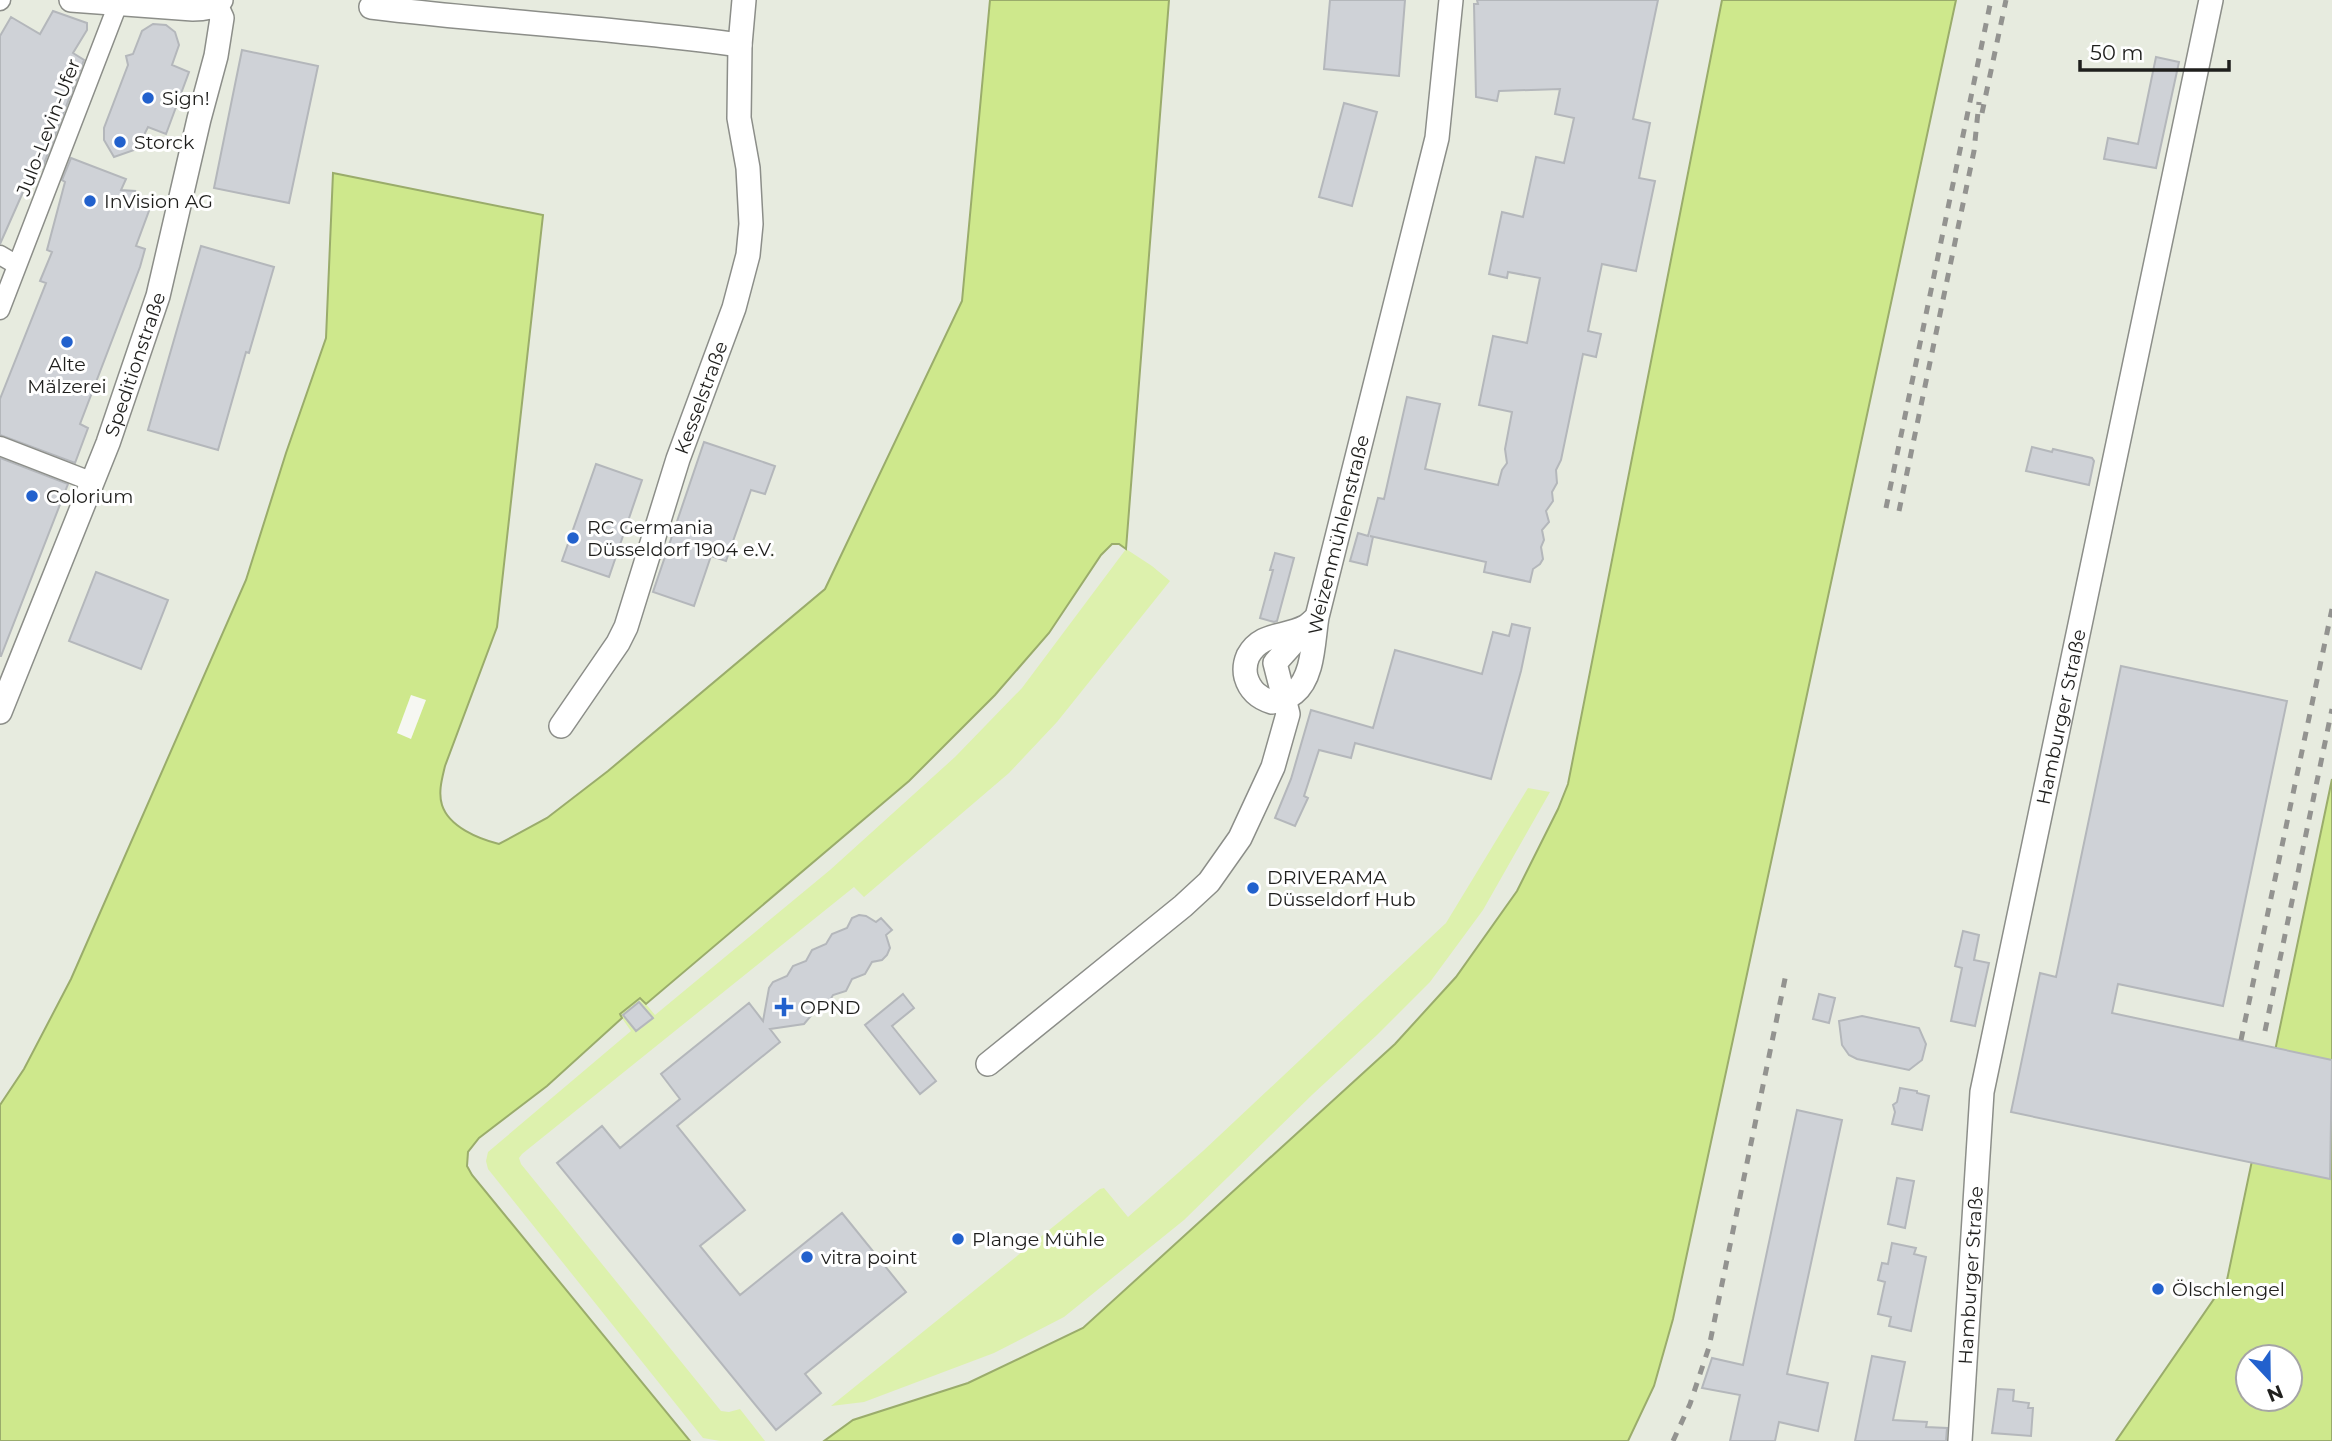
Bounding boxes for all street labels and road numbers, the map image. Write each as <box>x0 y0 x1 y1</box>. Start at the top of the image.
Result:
street label: Julo-Levin-Ufer <box>11 55 85 200</box>
street label: Speditionstraße <box>100 289 170 440</box>
street label: Kesselstraße <box>670 338 733 457</box>
street label: Weizenmühlenstraße <box>1304 432 1374 636</box>
street label: Hamburger Straße <box>2032 627 2091 807</box>
street label: Hamburger Straße <box>1954 1185 1988 1365</box>

